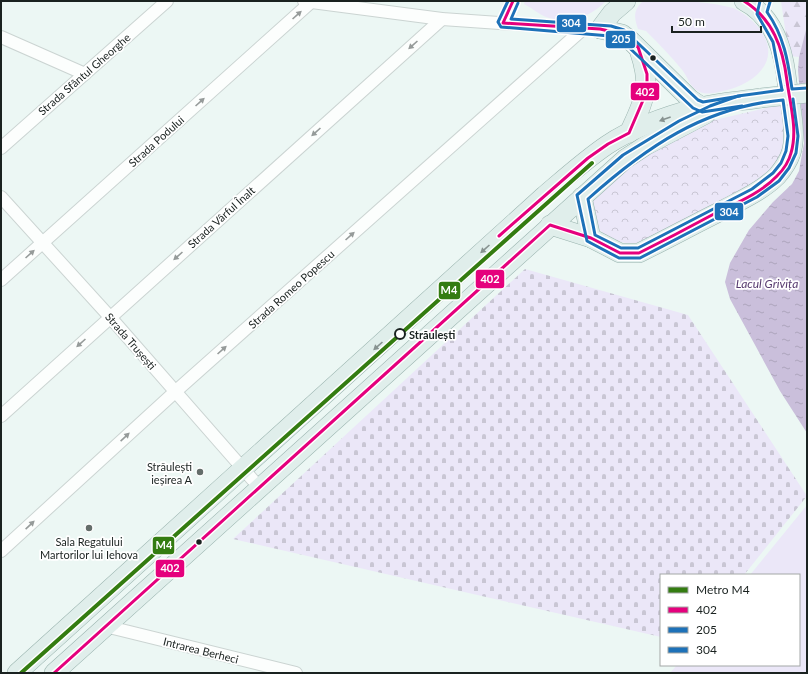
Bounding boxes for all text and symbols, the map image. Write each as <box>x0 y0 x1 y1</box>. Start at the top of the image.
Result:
scale bar <box>672 8 761 34</box>
one-way arrow <box>291 11 302 20</box>
line badge: 304 <box>556 14 587 33</box>
text: 50 m <box>678 14 705 29</box>
text: 304 <box>561 16 581 29</box>
street label: Strada Sfântul Gheorghe <box>35 30 133 118</box>
line badge: 205 <box>605 30 636 49</box>
text: 205 <box>611 32 631 45</box>
one-way arrow <box>408 41 418 50</box>
unlabelled marker <box>648 53 658 63</box>
line badge: 402 <box>630 82 660 101</box>
text: 402 <box>635 85 655 98</box>
one-way arrow <box>195 97 205 107</box>
street label: Strada Podului <box>126 113 187 169</box>
one-way arrow <box>658 116 670 122</box>
one-way arrow <box>311 127 321 137</box>
street label: Strada Vârful Înalt <box>185 183 257 251</box>
line badge: 304 <box>714 202 744 221</box>
text: 304 <box>719 205 739 218</box>
one-way arrow <box>345 231 356 240</box>
one-way arrow <box>480 244 489 253</box>
street label: Strada Romeo Popescu <box>245 247 337 331</box>
one-way arrow <box>25 250 35 259</box>
one-way arrow <box>173 251 182 260</box>
line badge: 402 <box>475 269 505 289</box>
text: 402 <box>480 272 500 285</box>
water label: Lacul Grivița <box>736 276 798 291</box>
line badge: M4 <box>438 281 461 300</box>
text: M4 <box>441 283 458 296</box>
street label: Strada Trușești <box>103 310 159 372</box>
marker: Străulești <box>394 328 406 340</box>
place label: Străulești <box>409 328 455 341</box>
one-way arrow <box>76 338 86 348</box>
one-way arrow <box>373 341 383 351</box>
one-way arrow <box>217 345 227 355</box>
one-way arrow <box>121 433 130 442</box>
place label: Străulești ieșirea A <box>147 460 193 486</box>
marker: Străulești ieșirea A <box>195 467 205 477</box>
one-way arrow <box>25 520 35 530</box>
marker: Sala Regatului Martorilor lui Iehova <box>84 523 94 533</box>
place label: Sala Regatului Martorilor lui Iehova <box>40 535 138 561</box>
line badge: M4 <box>152 536 175 555</box>
unlabelled marker <box>194 537 204 547</box>
text: M4 <box>156 538 173 551</box>
line badge: 402 <box>155 559 185 578</box>
text: 402 <box>160 561 180 574</box>
legend <box>660 574 800 666</box>
text: Metro M4 <box>696 582 750 597</box>
text: 402 <box>696 602 717 617</box>
text: 205 <box>696 622 717 637</box>
street label: Intrarea Berheci <box>162 634 240 666</box>
text: 304 <box>696 642 717 657</box>

